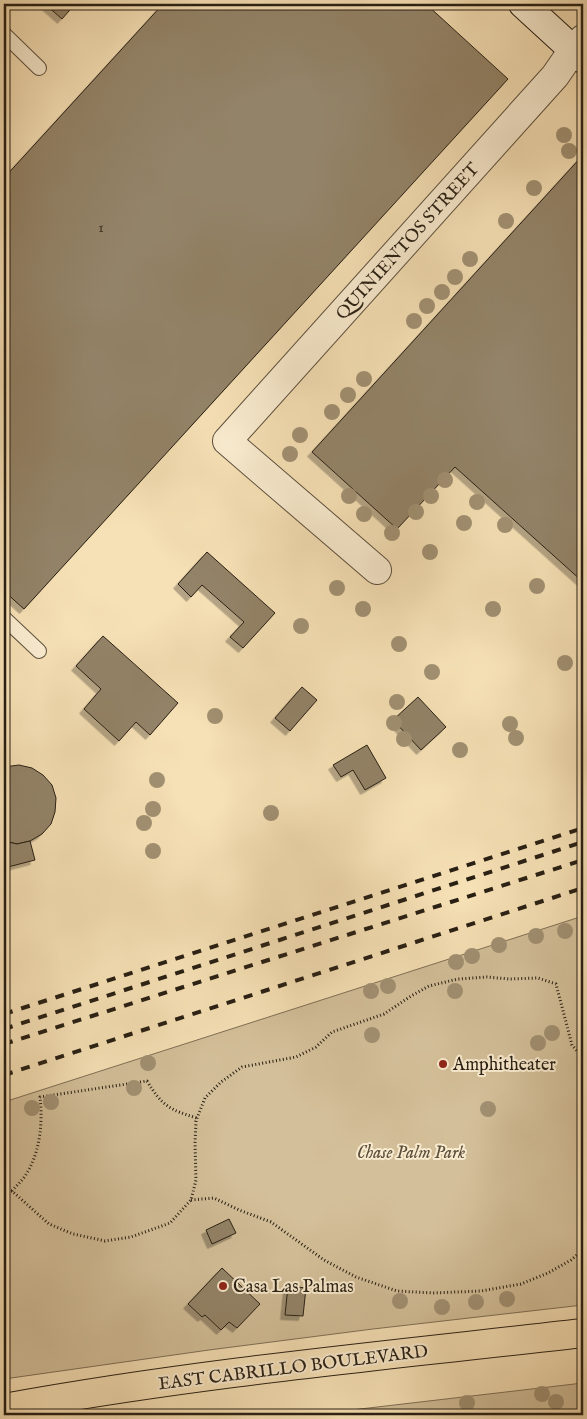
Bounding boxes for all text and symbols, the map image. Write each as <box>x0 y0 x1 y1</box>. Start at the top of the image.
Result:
street label: QUINIENTOS STREET <box>331 158 485 326</box>
house number: 1 <box>98 218 104 237</box>
place label: Amphitheater <box>452 1054 556 1077</box>
marker: Amphitheater <box>437 1058 449 1070</box>
park label: Chase Palm Park <box>357 1142 465 1165</box>
place label: Casa Las Palmas <box>233 1276 354 1299</box>
marker: Casa Las Palmas <box>217 1280 229 1292</box>
street label: EAST CABRILLO BOULEVARD <box>157 1341 429 1396</box>

